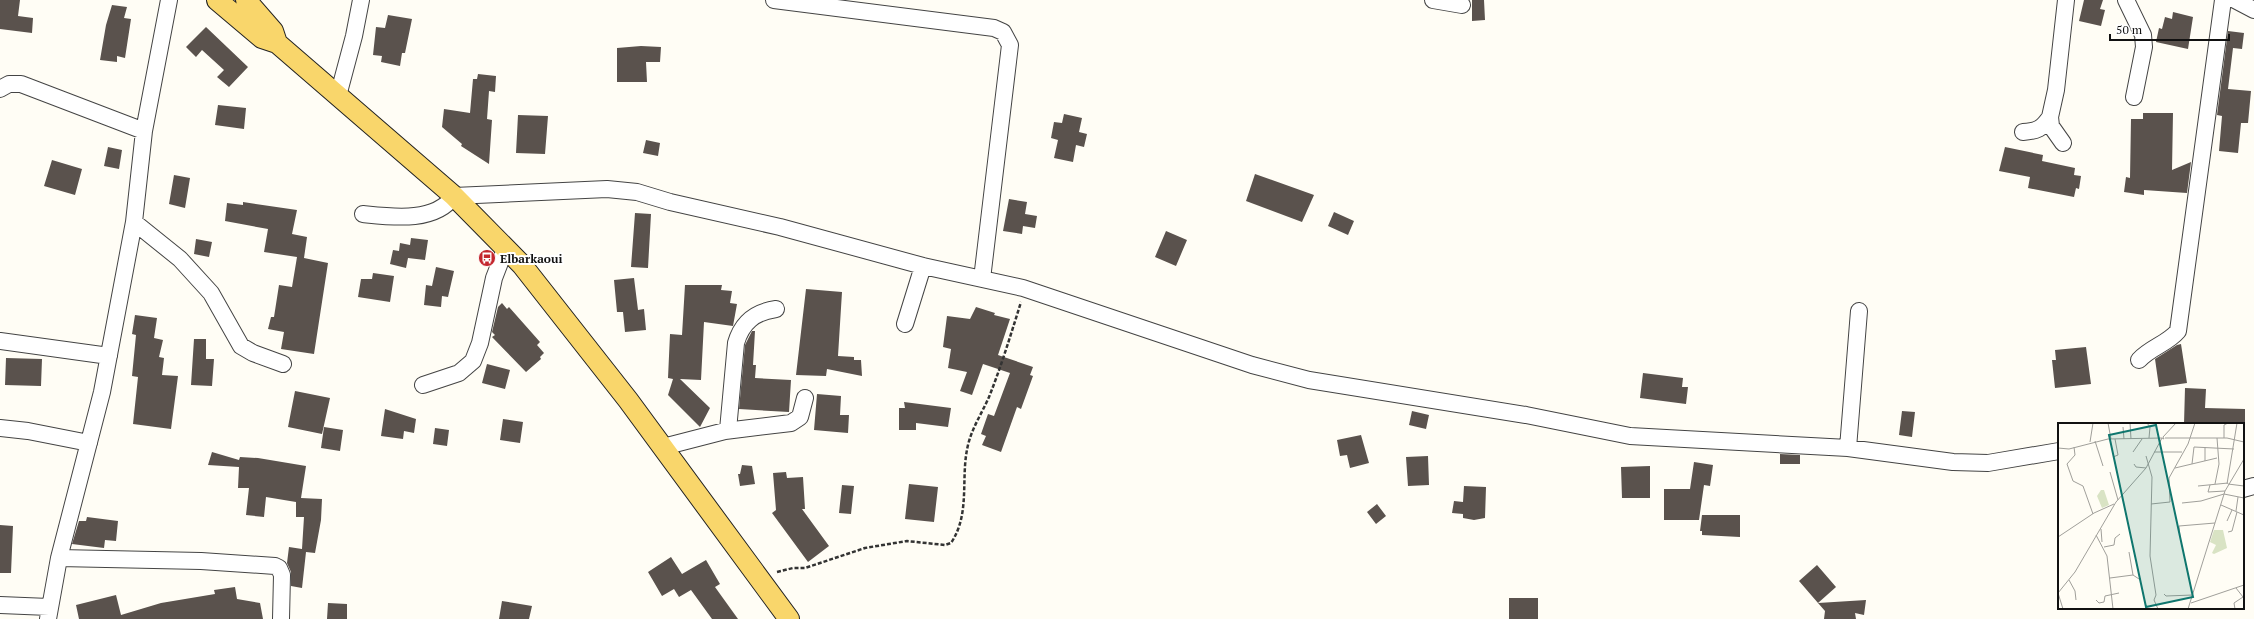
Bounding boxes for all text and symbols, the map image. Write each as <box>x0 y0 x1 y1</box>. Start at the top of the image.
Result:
scale bar <box>2110 16 2229 42</box>
text: 50 m <box>2116 22 2143 37</box>
bus stop icon: Elbarkaoui <box>477 248 497 268</box>
place label: Elbarkaoui <box>500 251 562 266</box>
inset map <box>2058 423 2244 609</box>

